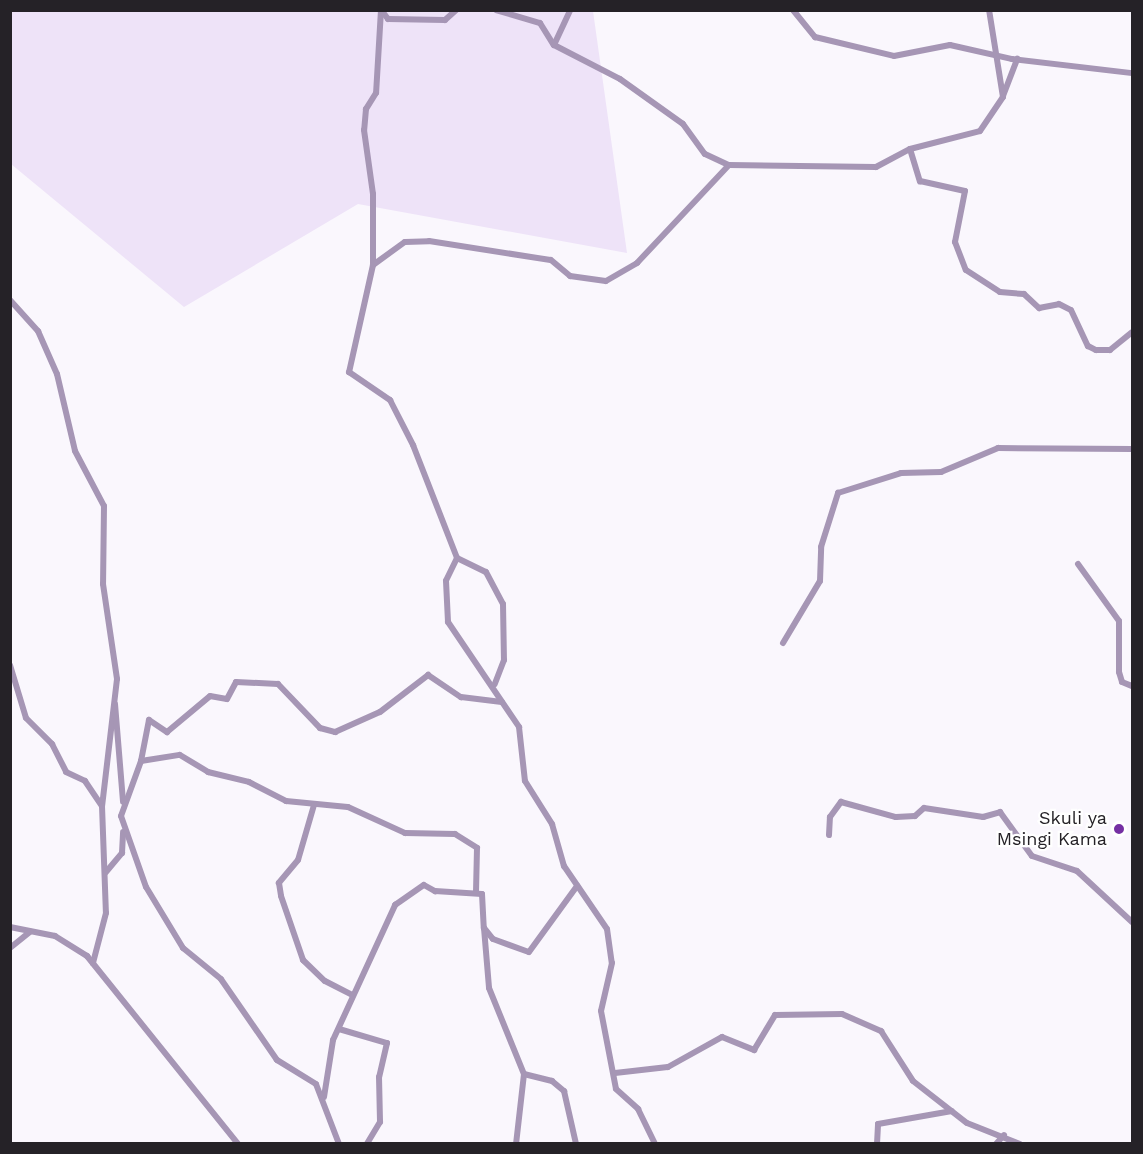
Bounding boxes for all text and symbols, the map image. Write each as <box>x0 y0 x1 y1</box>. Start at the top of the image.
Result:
place label: Skuli ya Msingi Kama <box>997 808 1107 850</box>
marker: Skuli ya Msingi Kama <box>1112 822 1126 836</box>

